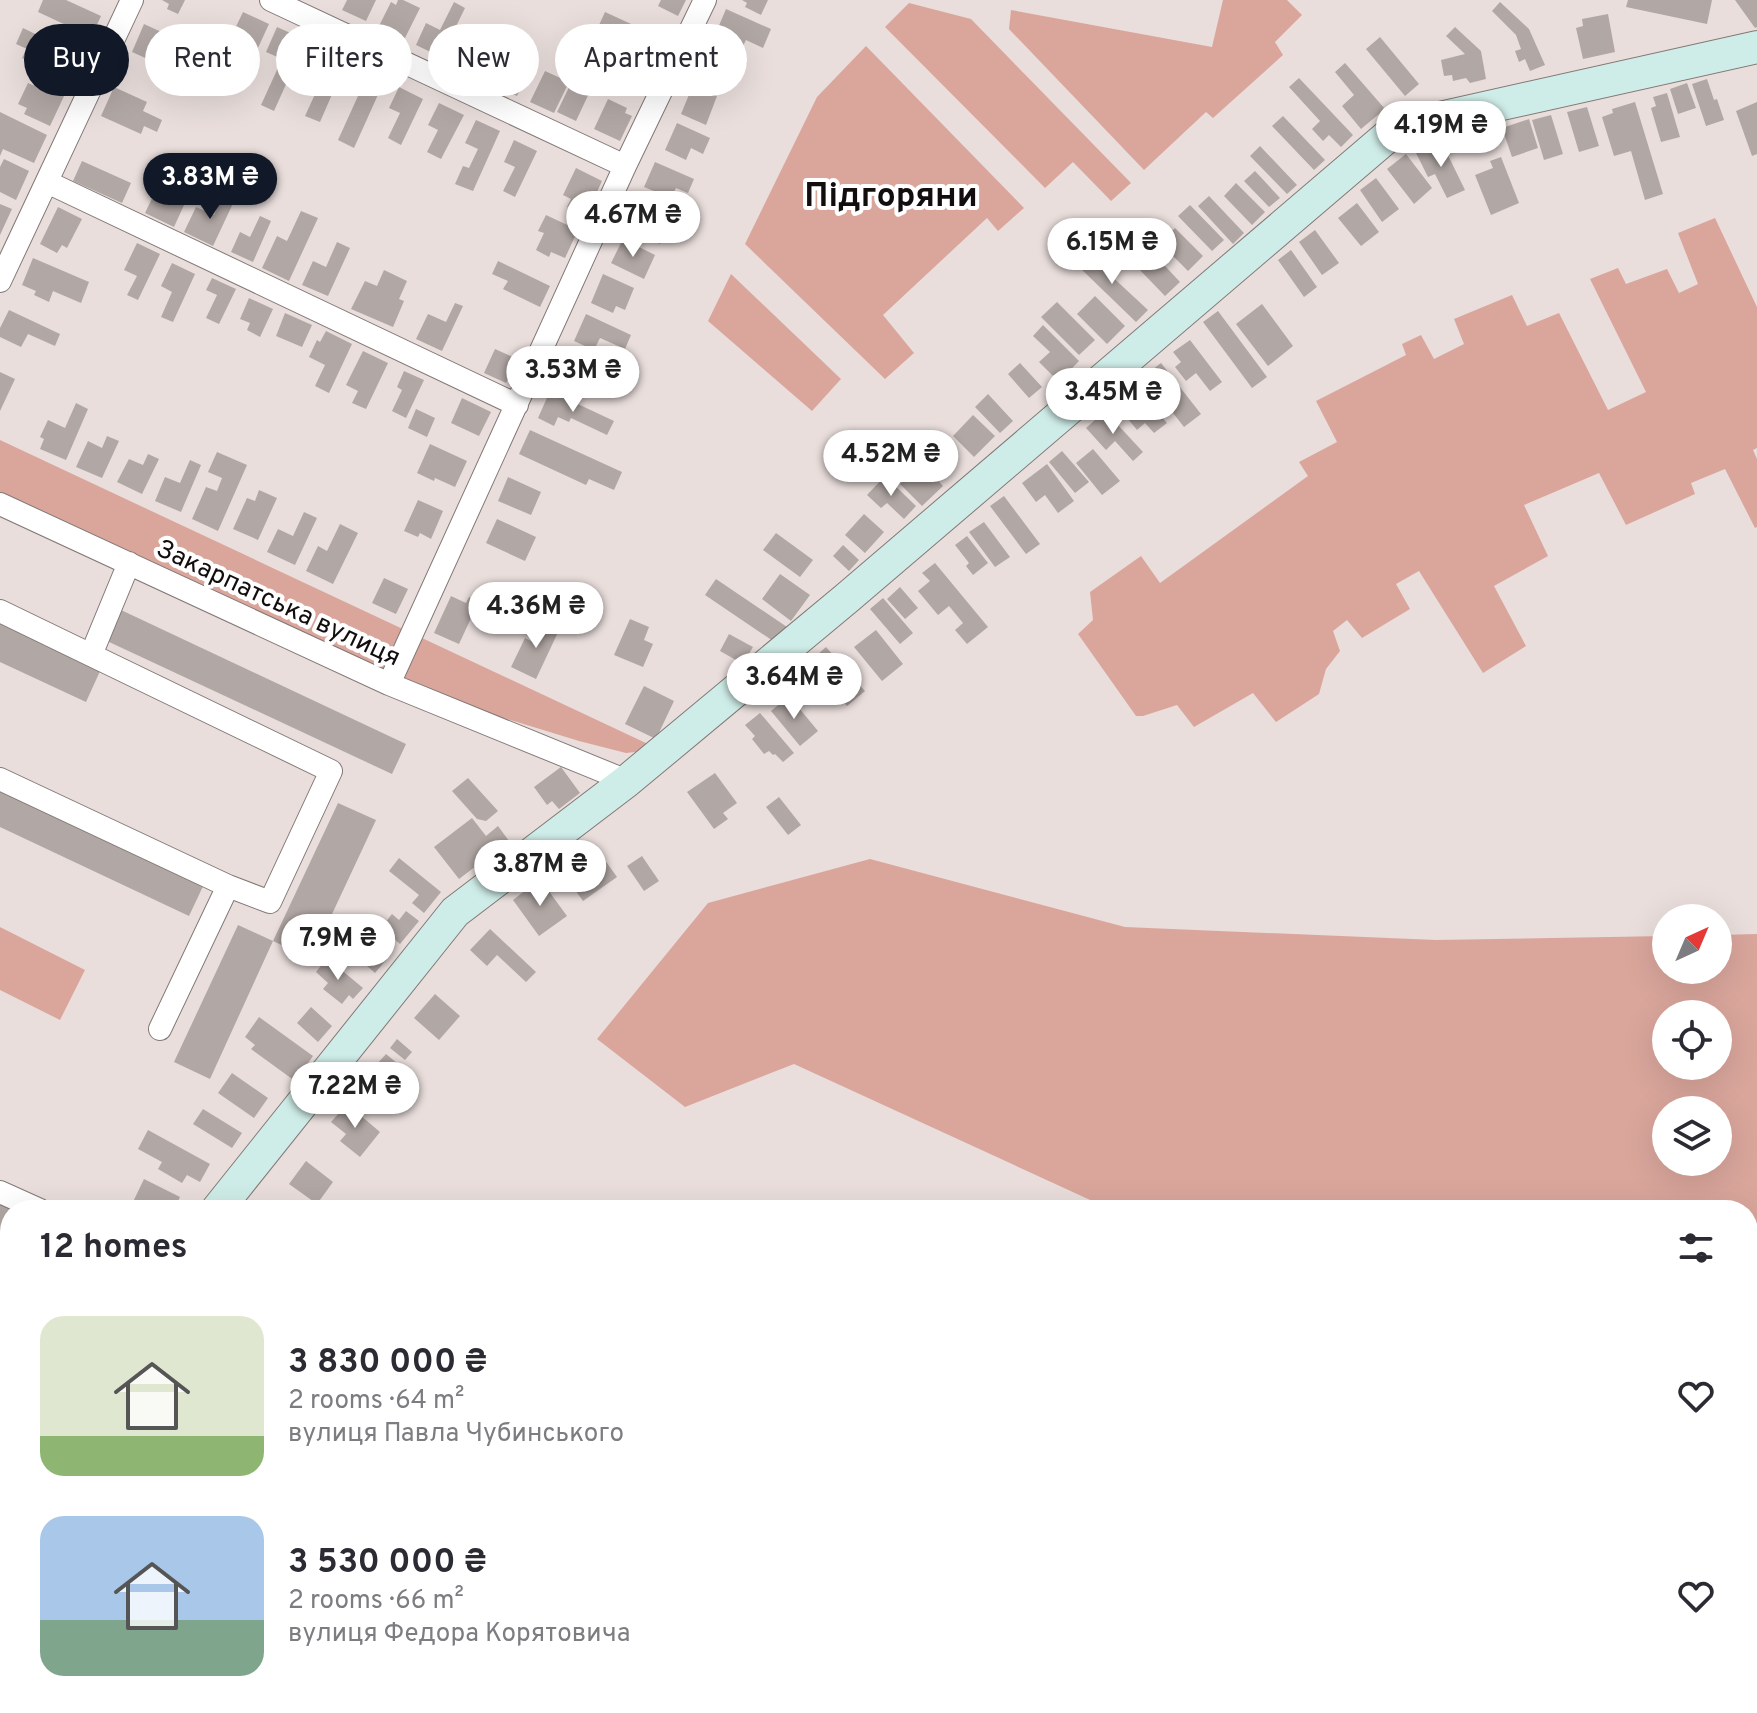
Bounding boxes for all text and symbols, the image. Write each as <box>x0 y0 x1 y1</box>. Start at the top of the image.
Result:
chip: Buy <box>24 24 129 96</box>
chip: Rent <box>145 24 260 96</box>
chip: Filters <box>276 24 412 96</box>
chip: New <box>428 24 539 96</box>
chip: Apartment <box>555 24 747 96</box>
pin: 4.19M ₴ <box>1367 101 1515 169</box>
text: 4.19M ₴ <box>1394 110 1488 143</box>
pin: 3.83M ₴ <box>136 153 284 221</box>
text: 3.83M ₴ <box>161 162 259 195</box>
district label: Підгоряни <box>804 176 978 219</box>
pin: 4.67M ₴ <box>559 191 707 259</box>
text: 4.67M ₴ <box>584 200 682 233</box>
pin: 6.15M ₴ <box>1038 218 1186 286</box>
text: 6.15M ₴ <box>1065 227 1159 260</box>
pin: 3.53M ₴ <box>499 346 647 414</box>
text: 3.53M ₴ <box>524 355 622 388</box>
pin: 3.45M ₴ <box>1039 368 1187 436</box>
text: 3.45M ₴ <box>1064 377 1162 410</box>
pin: 4.52M ₴ <box>817 430 965 498</box>
text: 4.52M ₴ <box>841 439 941 472</box>
street label: Закарпатська вулиця <box>151 533 405 675</box>
pin: 4.36M ₴ <box>462 582 610 650</box>
text: 4.36M ₴ <box>486 591 586 624</box>
pin: 3.64M ₴ <box>720 653 868 721</box>
text: 3.64M ₴ <box>745 662 843 695</box>
pin: 3.87M ₴ <box>466 840 614 908</box>
text: 3.87M ₴ <box>492 849 588 882</box>
north arrow <box>1652 904 1732 984</box>
map controls <box>1652 904 1732 1176</box>
pin: 7.9M ₴ <box>273 914 403 982</box>
text: 7.9M ₴ <box>299 923 377 956</box>
button: locate <box>1652 1000 1732 1080</box>
pin: 7.22M ₴ <box>281 1062 429 1130</box>
text: 7.22M ₴ <box>308 1071 402 1104</box>
button: layers <box>1652 1096 1732 1176</box>
icon: filters <box>1674 1226 1718 1270</box>
text: 12 homes <box>40 1227 187 1270</box>
text: 3 830 000 ₴ <box>288 1342 487 1385</box>
icon: home <box>104 1348 200 1444</box>
icon: heart <box>1674 1374 1718 1418</box>
text: 2 rooms · 64 m² <box>288 1385 464 1418</box>
text: вулиця Павла Чубинського <box>288 1418 624 1451</box>
text: 3 530 000 ₴ <box>288 1542 487 1585</box>
icon: home <box>104 1548 200 1644</box>
icon: heart <box>1674 1574 1718 1618</box>
text: 2 rooms · 66 m² <box>288 1585 464 1618</box>
text: вулиця Федора Корятовича <box>288 1618 630 1651</box>

